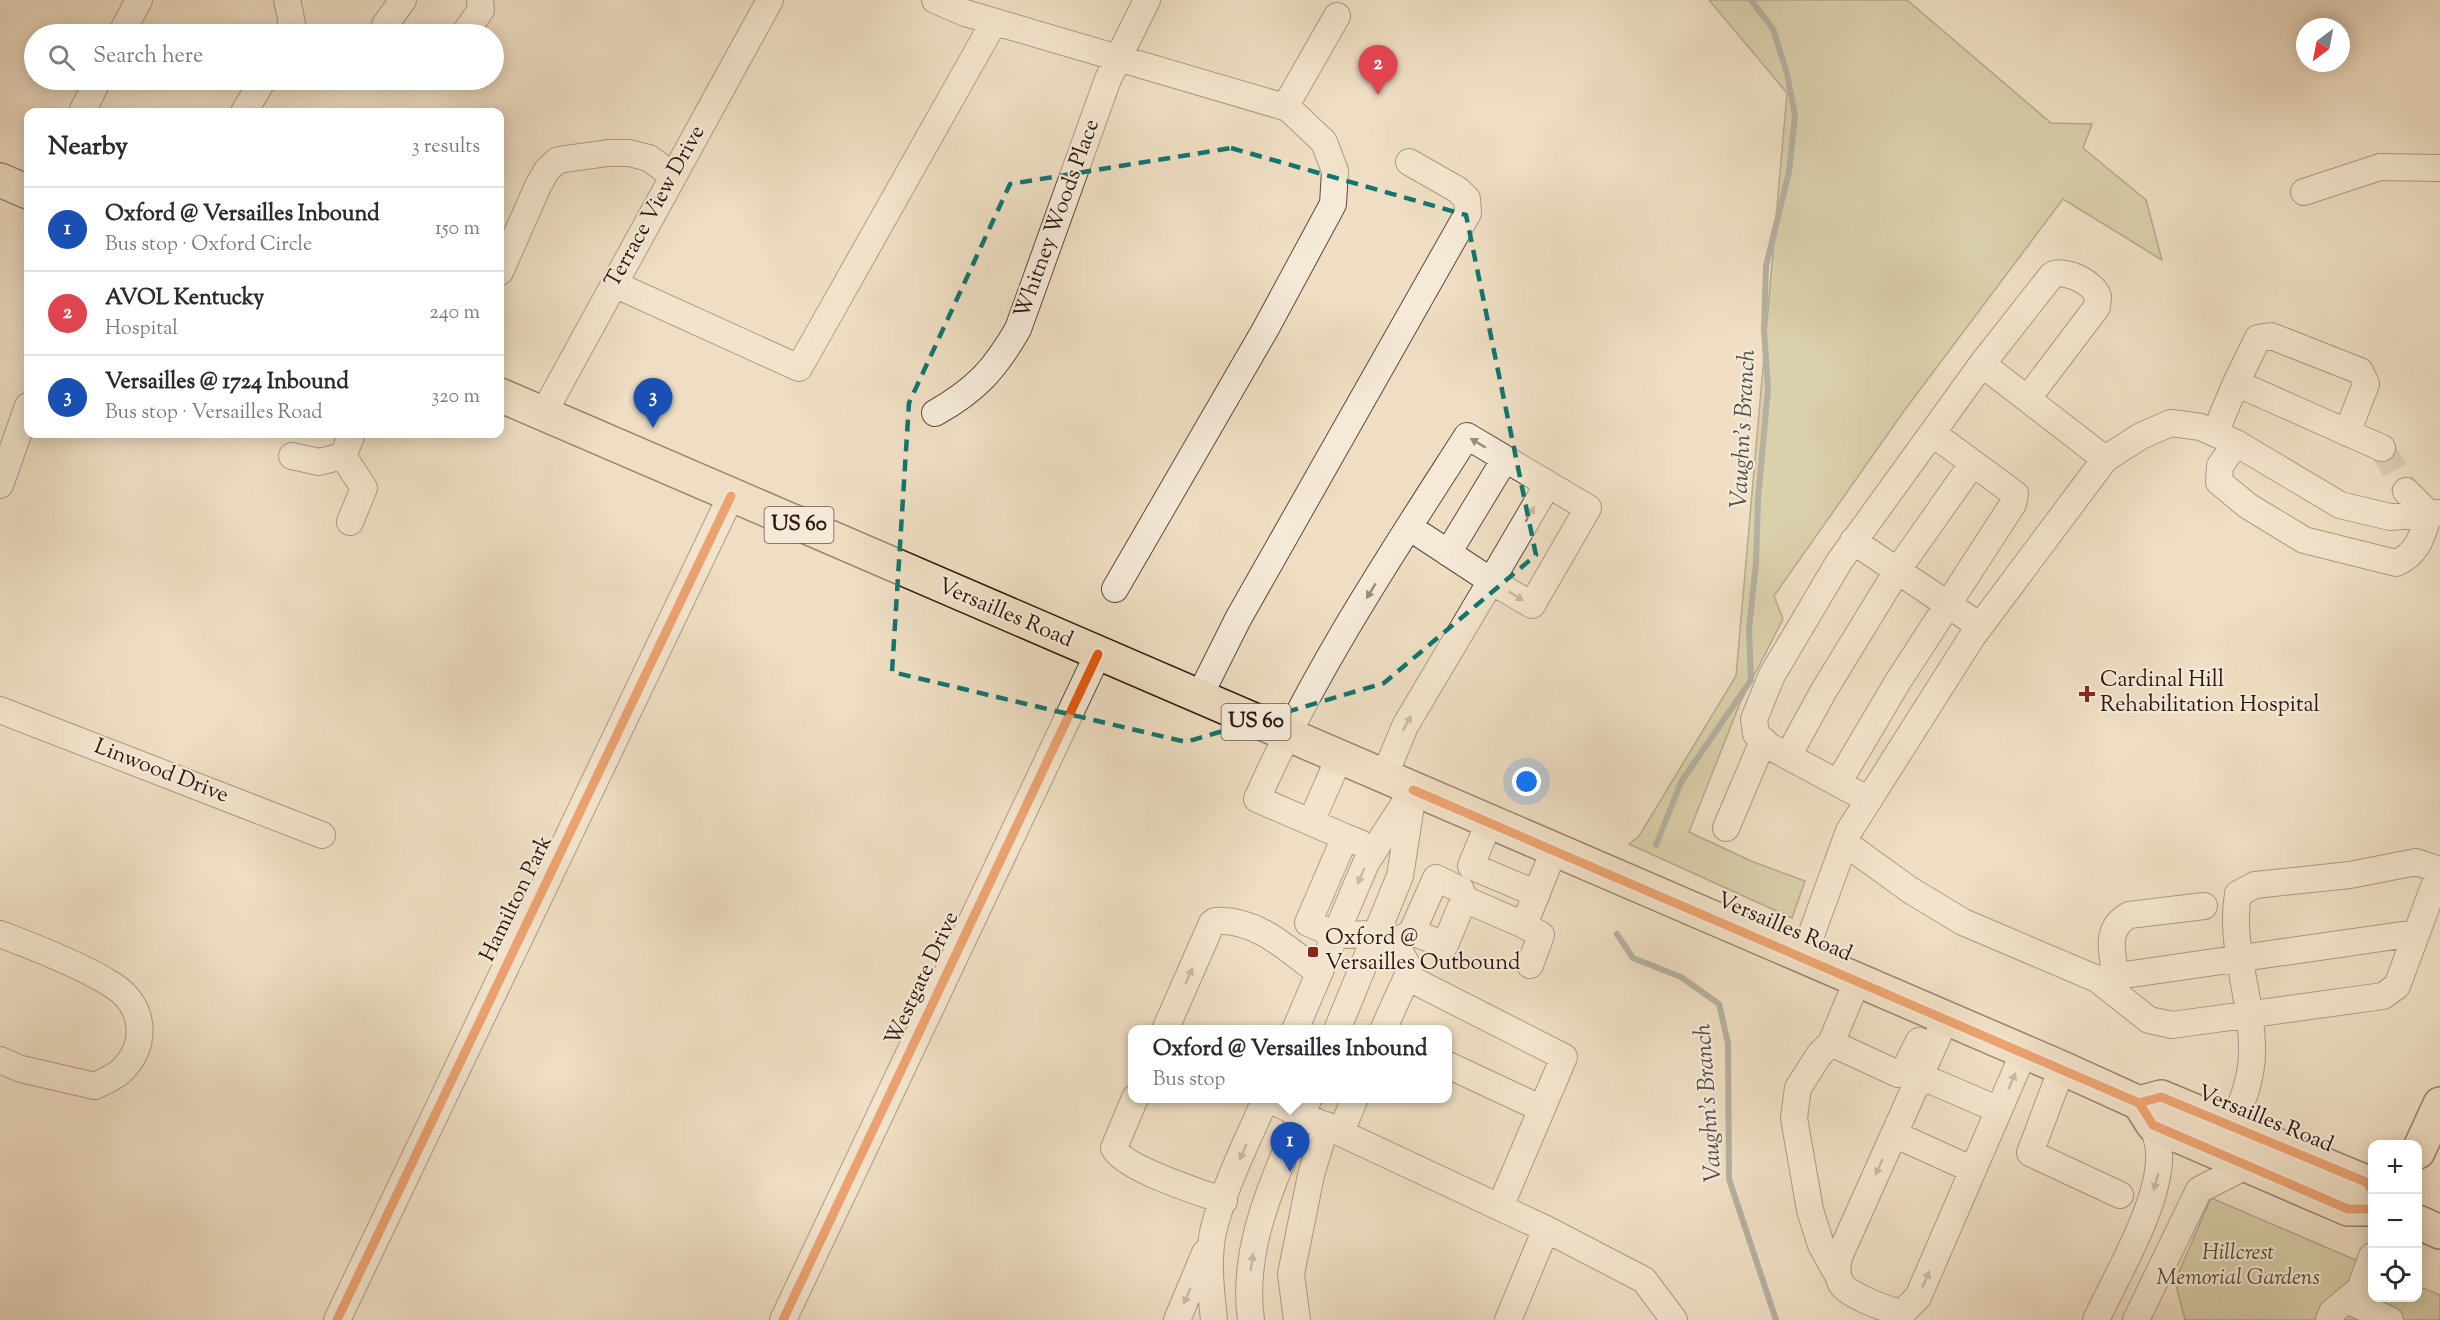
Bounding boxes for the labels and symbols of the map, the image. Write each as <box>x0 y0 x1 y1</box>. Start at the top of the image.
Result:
north arrow <box>2296 18 2350 72</box>
pin: 2 <box>1358 46 1398 95</box>
street label: Whitney Woods Place <box>1007 115 1109 323</box>
street label: Terrace View Drive <box>598 120 714 294</box>
water label: Vaughn's Branch <box>1723 348 1765 509</box>
pin: 3 <box>634 378 672 428</box>
one-way arrow <box>1470 438 1487 448</box>
one-way arrow <box>1525 506 1536 522</box>
road number: US 60 <box>764 507 834 543</box>
street label: Versailles Road <box>932 571 1078 657</box>
one-way arrow <box>1367 582 1377 599</box>
one-way arrow <box>1508 590 1524 601</box>
place label: Cardinal Hill Rehabilitation Hospital <box>2100 665 2320 722</box>
marker: Cardinal Hill Rehabilitation Hospital <box>2078 685 2096 703</box>
road number: US 60 <box>1222 704 1290 740</box>
one-way arrow <box>1402 715 1412 732</box>
street label: Linwood Drive <box>89 732 233 812</box>
your location <box>1512 767 1541 796</box>
street label: Hamilton Park <box>473 830 561 968</box>
one-way arrow <box>1356 867 1366 885</box>
street label: Versailles Road <box>1711 885 1857 971</box>
street label: Westgate Drive <box>878 907 968 1051</box>
place label: Oxford @ Versailles Outbound <box>1325 923 1520 980</box>
marker: Oxford @ Versailles Outbound <box>1306 945 1320 959</box>
one-way arrow <box>1184 967 1194 985</box>
water label: Vaughn's Branch <box>1686 1022 1732 1183</box>
one-way arrow <box>2007 1071 2017 1089</box>
street label: Versailles Road <box>2192 1078 2338 1162</box>
pin: 1 <box>1270 1122 1310 1172</box>
one-way arrow <box>1238 1144 1247 1161</box>
one-way arrow <box>1874 1159 1883 1176</box>
one-way arrow <box>2150 1173 2160 1191</box>
park label: Hillcrest Memorial Gardens <box>2156 1238 2320 1295</box>
one-way arrow <box>1248 1252 1257 1271</box>
one-way arrow <box>1921 1269 1931 1287</box>
one-way arrow <box>1182 1287 1191 1305</box>

